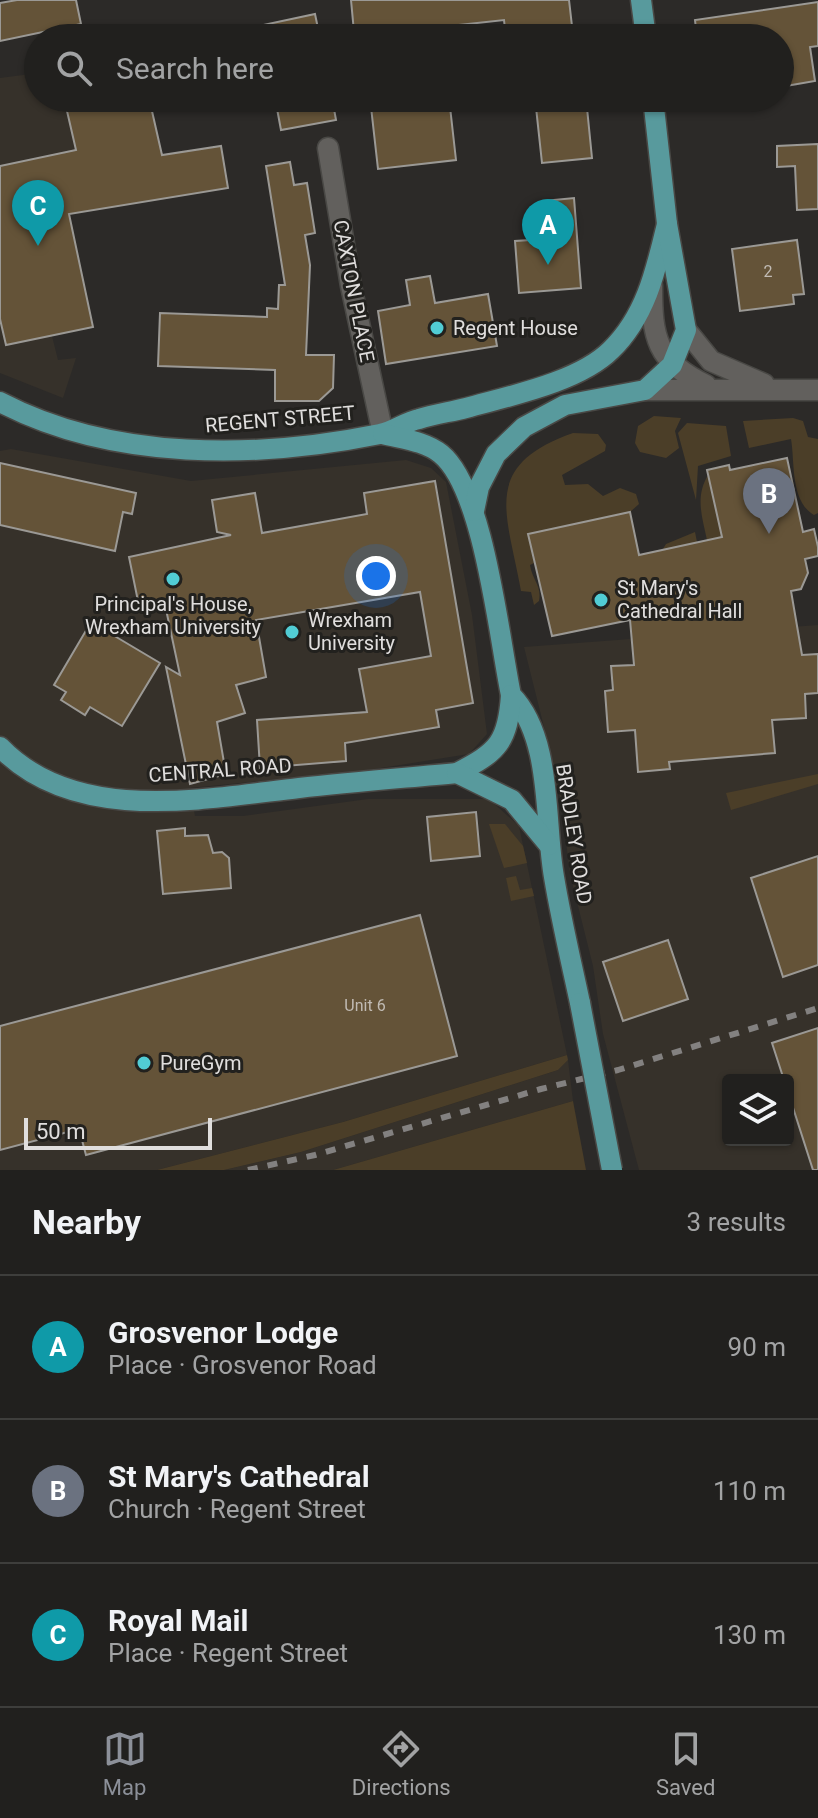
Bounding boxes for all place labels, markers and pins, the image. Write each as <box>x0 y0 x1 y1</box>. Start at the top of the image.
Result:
pin: C <box>12 180 64 246</box>
pin: A <box>522 199 574 265</box>
place label: Regent House <box>453 316 578 340</box>
marker: Regent House <box>428 319 446 337</box>
pin: B <box>743 468 795 534</box>
marker: Principal's House, Wrexham University <box>164 570 182 588</box>
place label: St Mary's Cathedral Hall <box>617 576 742 623</box>
marker: St Mary's Cathedral Hall <box>592 591 610 609</box>
place label: Principal's House, Wrexham University <box>85 592 262 639</box>
place label: Wrexham University <box>308 608 396 655</box>
marker: Wrexham University <box>283 623 301 641</box>
place label: PureGym <box>160 1051 241 1075</box>
marker: PureGym <box>135 1054 153 1072</box>

